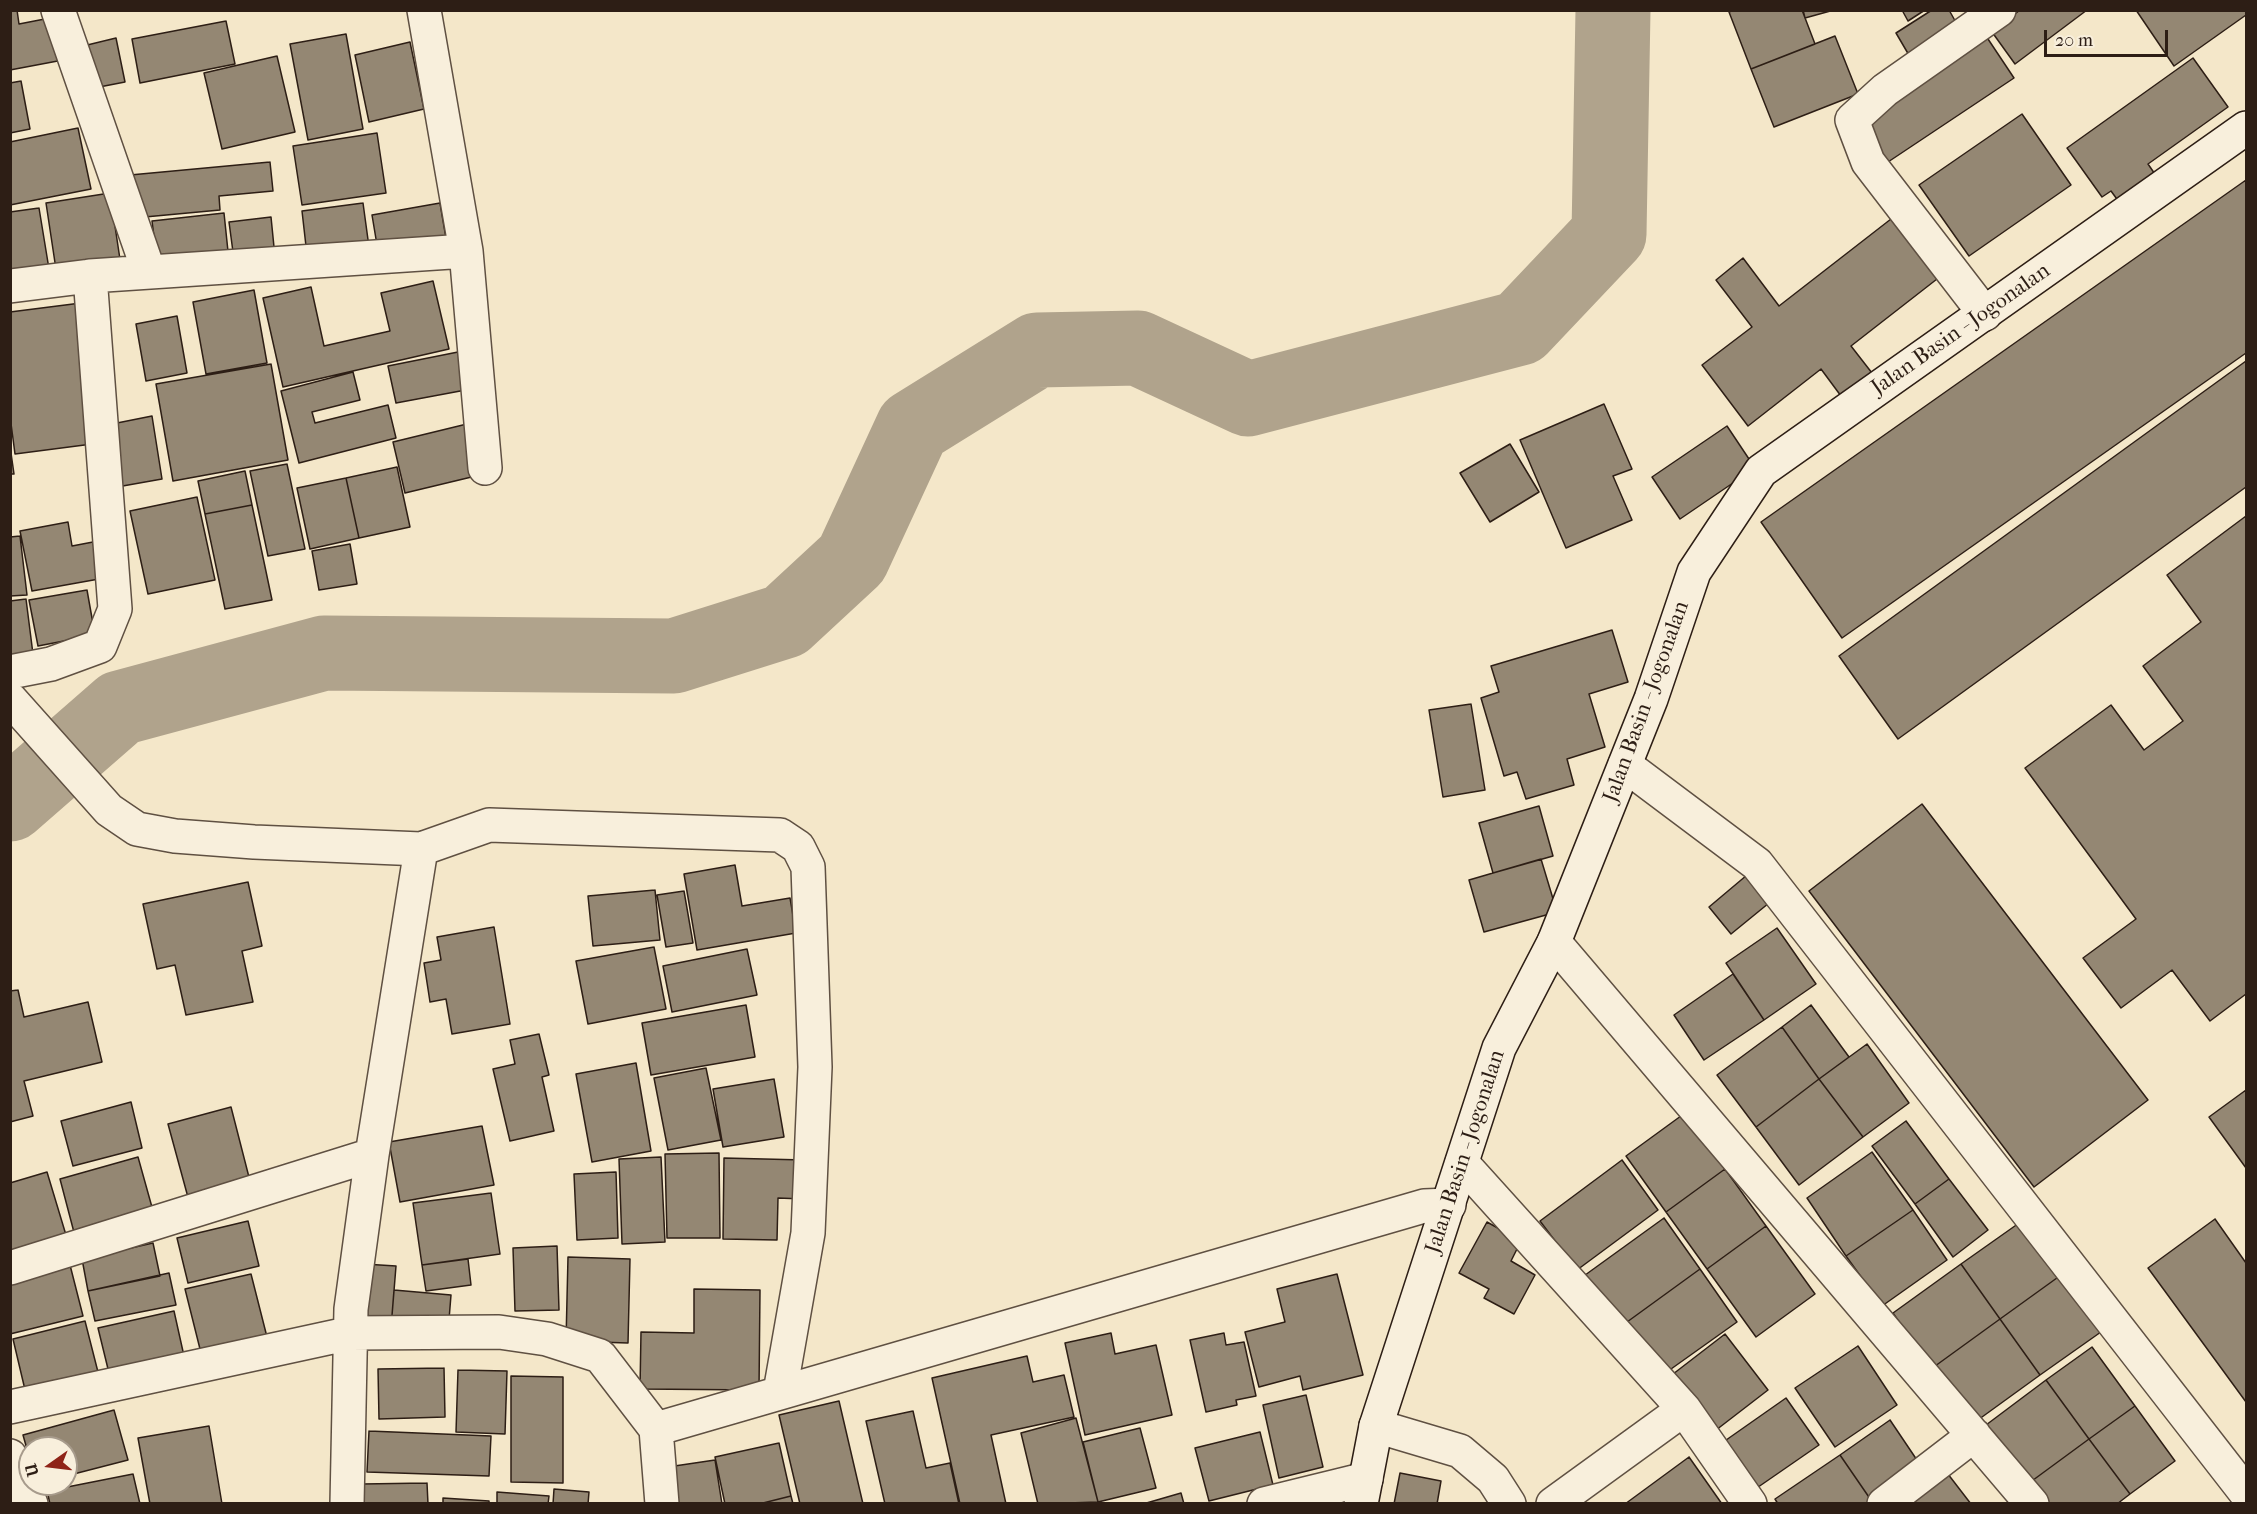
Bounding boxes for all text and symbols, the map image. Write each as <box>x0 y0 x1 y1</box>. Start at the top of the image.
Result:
scale bar <box>2047 18 2172 56</box>
text: 20 m <box>2055 30 2093 51</box>
street label: Jalan Basin - Jogonalan <box>1866 258 2056 402</box>
street label: Jalan Basin - Jogonalan <box>1598 598 1696 806</box>
street label: Jalan Basin - Jogonalan <box>1421 1047 1511 1257</box>
north arrow <box>18 1436 78 1496</box>
text: U <box>21 1462 43 1478</box>

